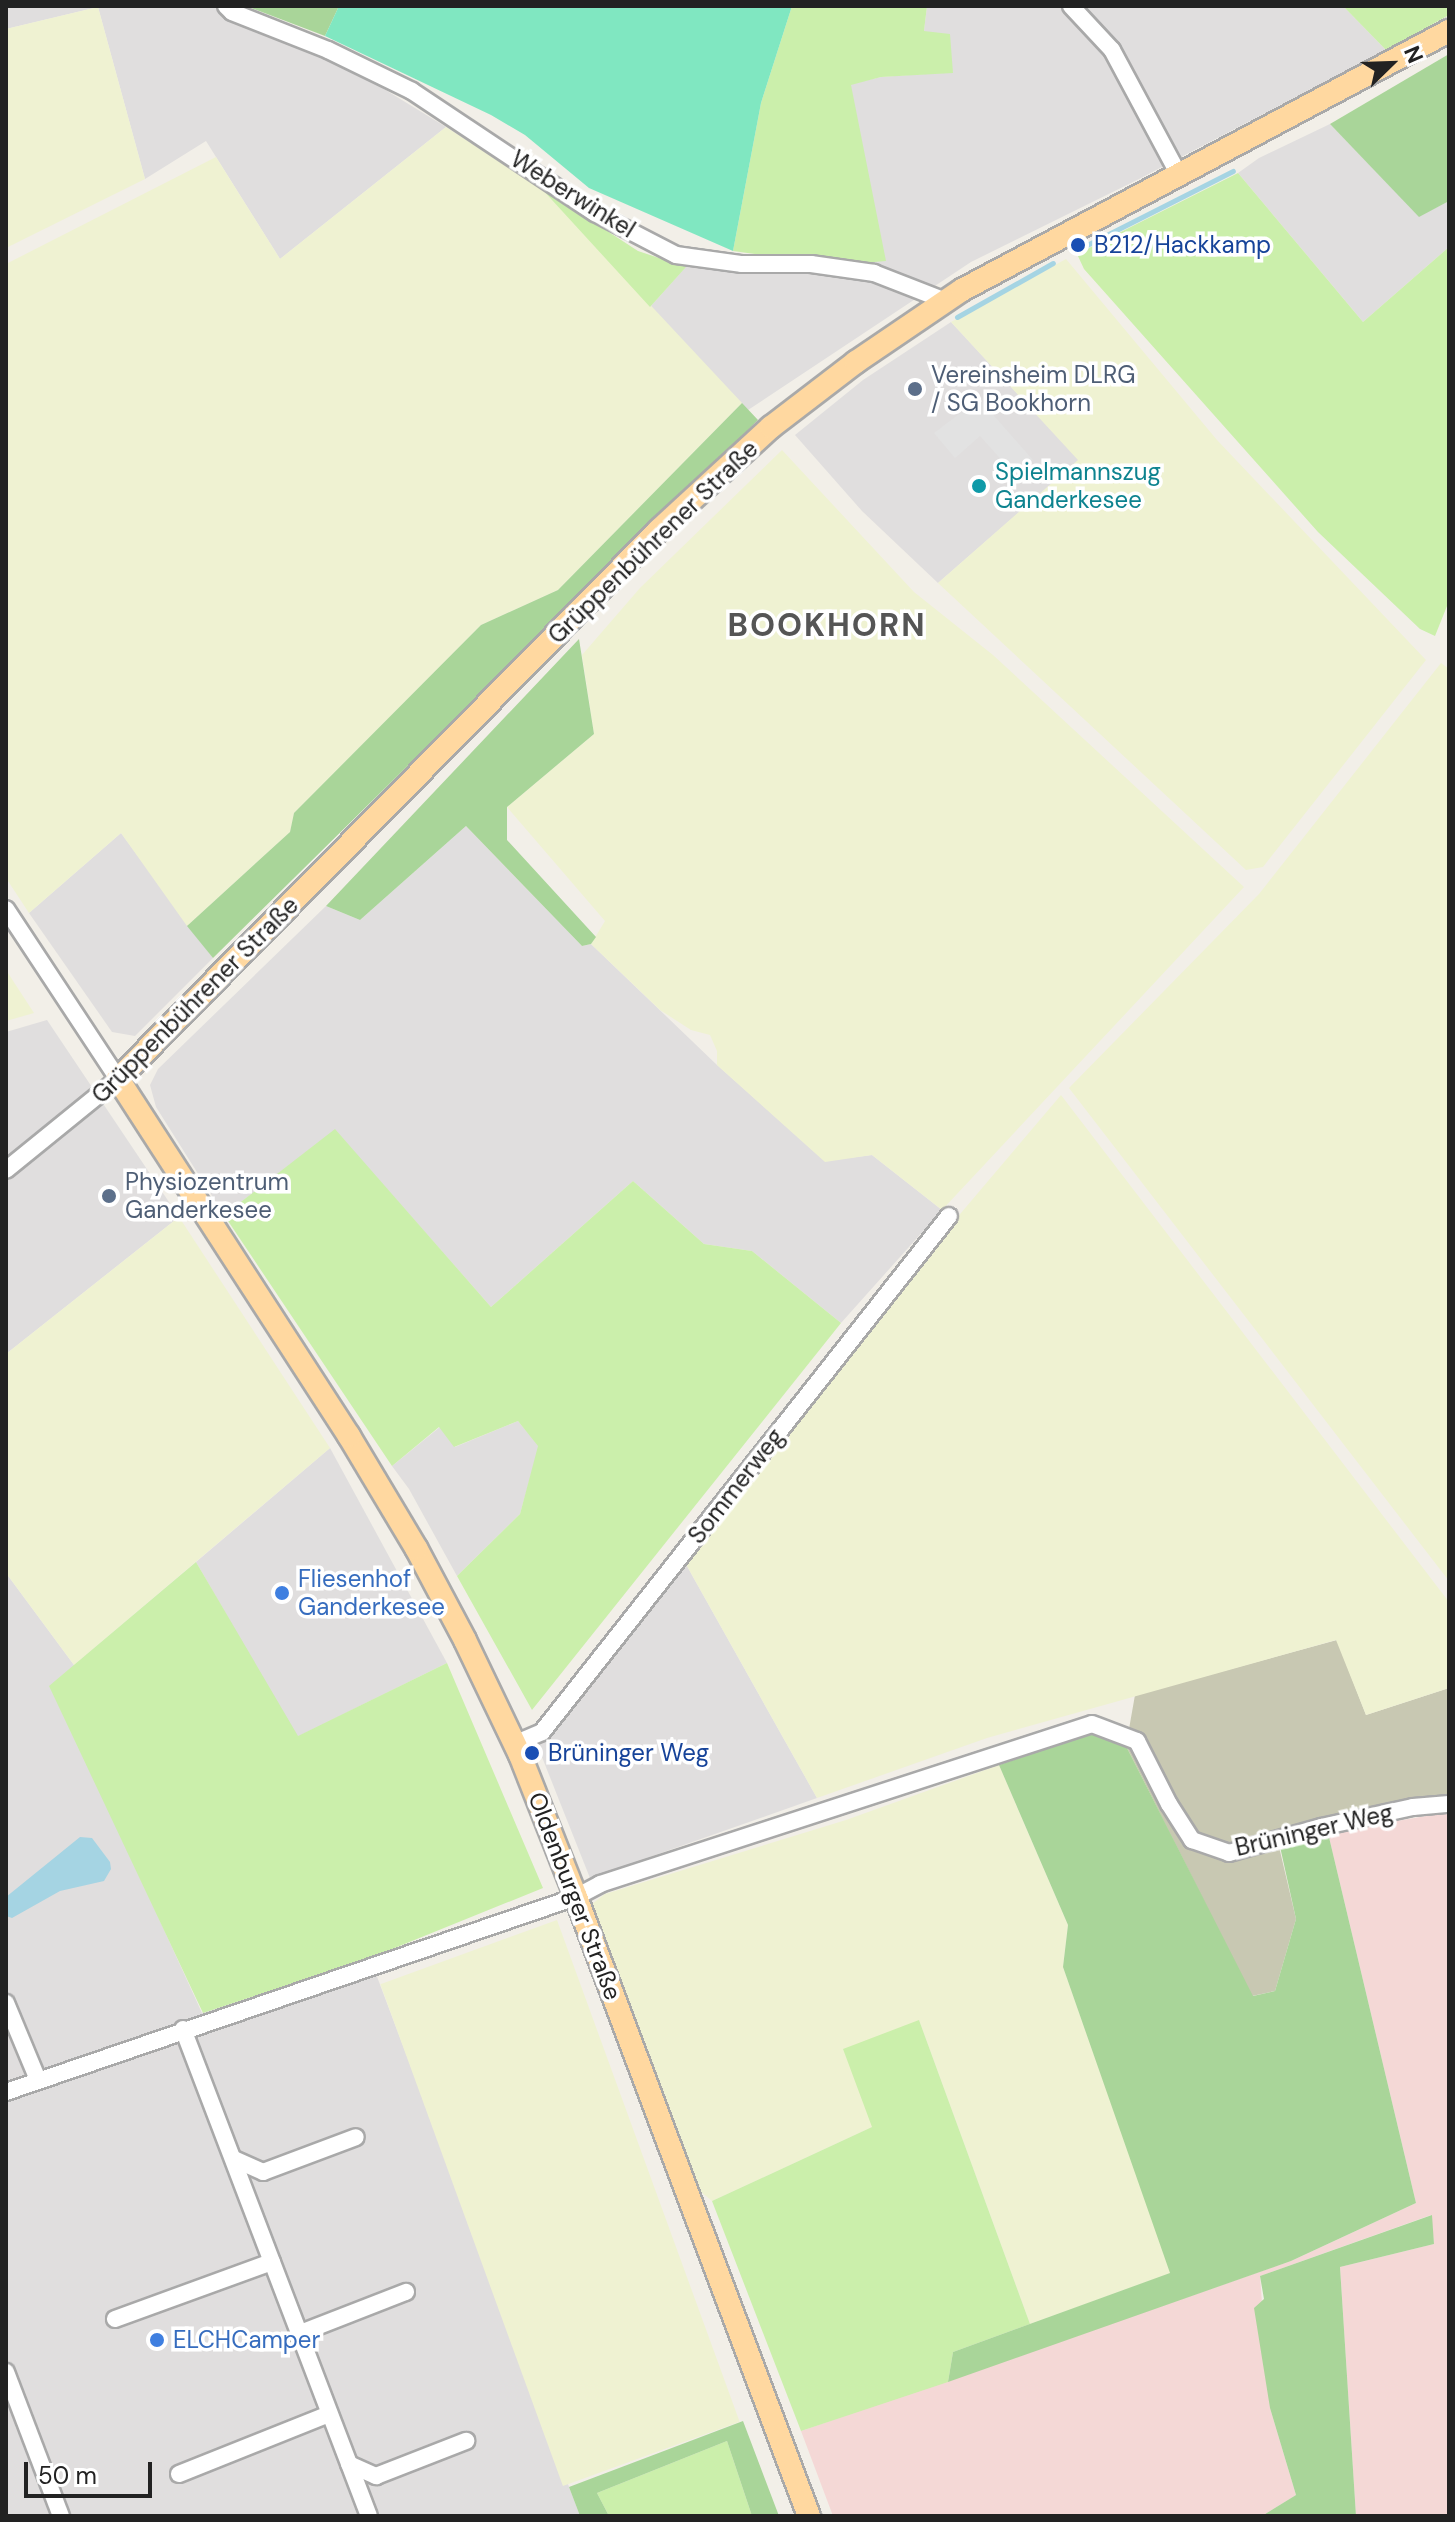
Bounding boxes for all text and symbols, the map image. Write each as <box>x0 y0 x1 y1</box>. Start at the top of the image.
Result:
north arrow <box>1351 24 1431 104</box>
text: N <box>1397 41 1430 67</box>
street label: Weberwinkel <box>505 144 641 244</box>
place label: B212/Hackkamp <box>1094 231 1271 259</box>
marker: B212/Hackkamp <box>1069 236 1087 254</box>
place label: Vereinsheim DLRG / SG Bookhorn <box>931 361 1135 417</box>
marker: Vereinsheim DLRG / SG Bookhorn <box>906 380 924 398</box>
street label: Grüppenbührener Straße <box>542 434 764 650</box>
place label: Spielmannszug Ganderkesee <box>995 458 1161 514</box>
marker: Spielmannszug Ganderkesee <box>970 477 988 495</box>
district label: BOOKHORN <box>728 606 926 644</box>
street label: Grüppenbührener Straße <box>86 891 304 1109</box>
place label: Physiozentrum Ganderkesee <box>125 1168 289 1224</box>
marker: Physiozentrum Ganderkesee <box>100 1187 118 1205</box>
street label: Sommerweg <box>682 1423 790 1549</box>
place label: Fliesenhof Ganderkesee <box>298 1565 445 1621</box>
marker: Fliesenhof Ganderkesee <box>273 1584 291 1602</box>
place label: Brüninger Weg <box>548 1739 709 1767</box>
marker: Brüninger Weg <box>523 1744 541 1762</box>
street label: Oldenburger Straße <box>522 1788 628 2004</box>
street label: Brüninger Weg <box>1232 1798 1396 1862</box>
place label: ELCHCamper <box>173 2326 320 2354</box>
marker: ELCHCamper <box>148 2331 166 2349</box>
scale bar <box>28 2446 156 2496</box>
text: 50 m <box>38 2460 97 2491</box>

